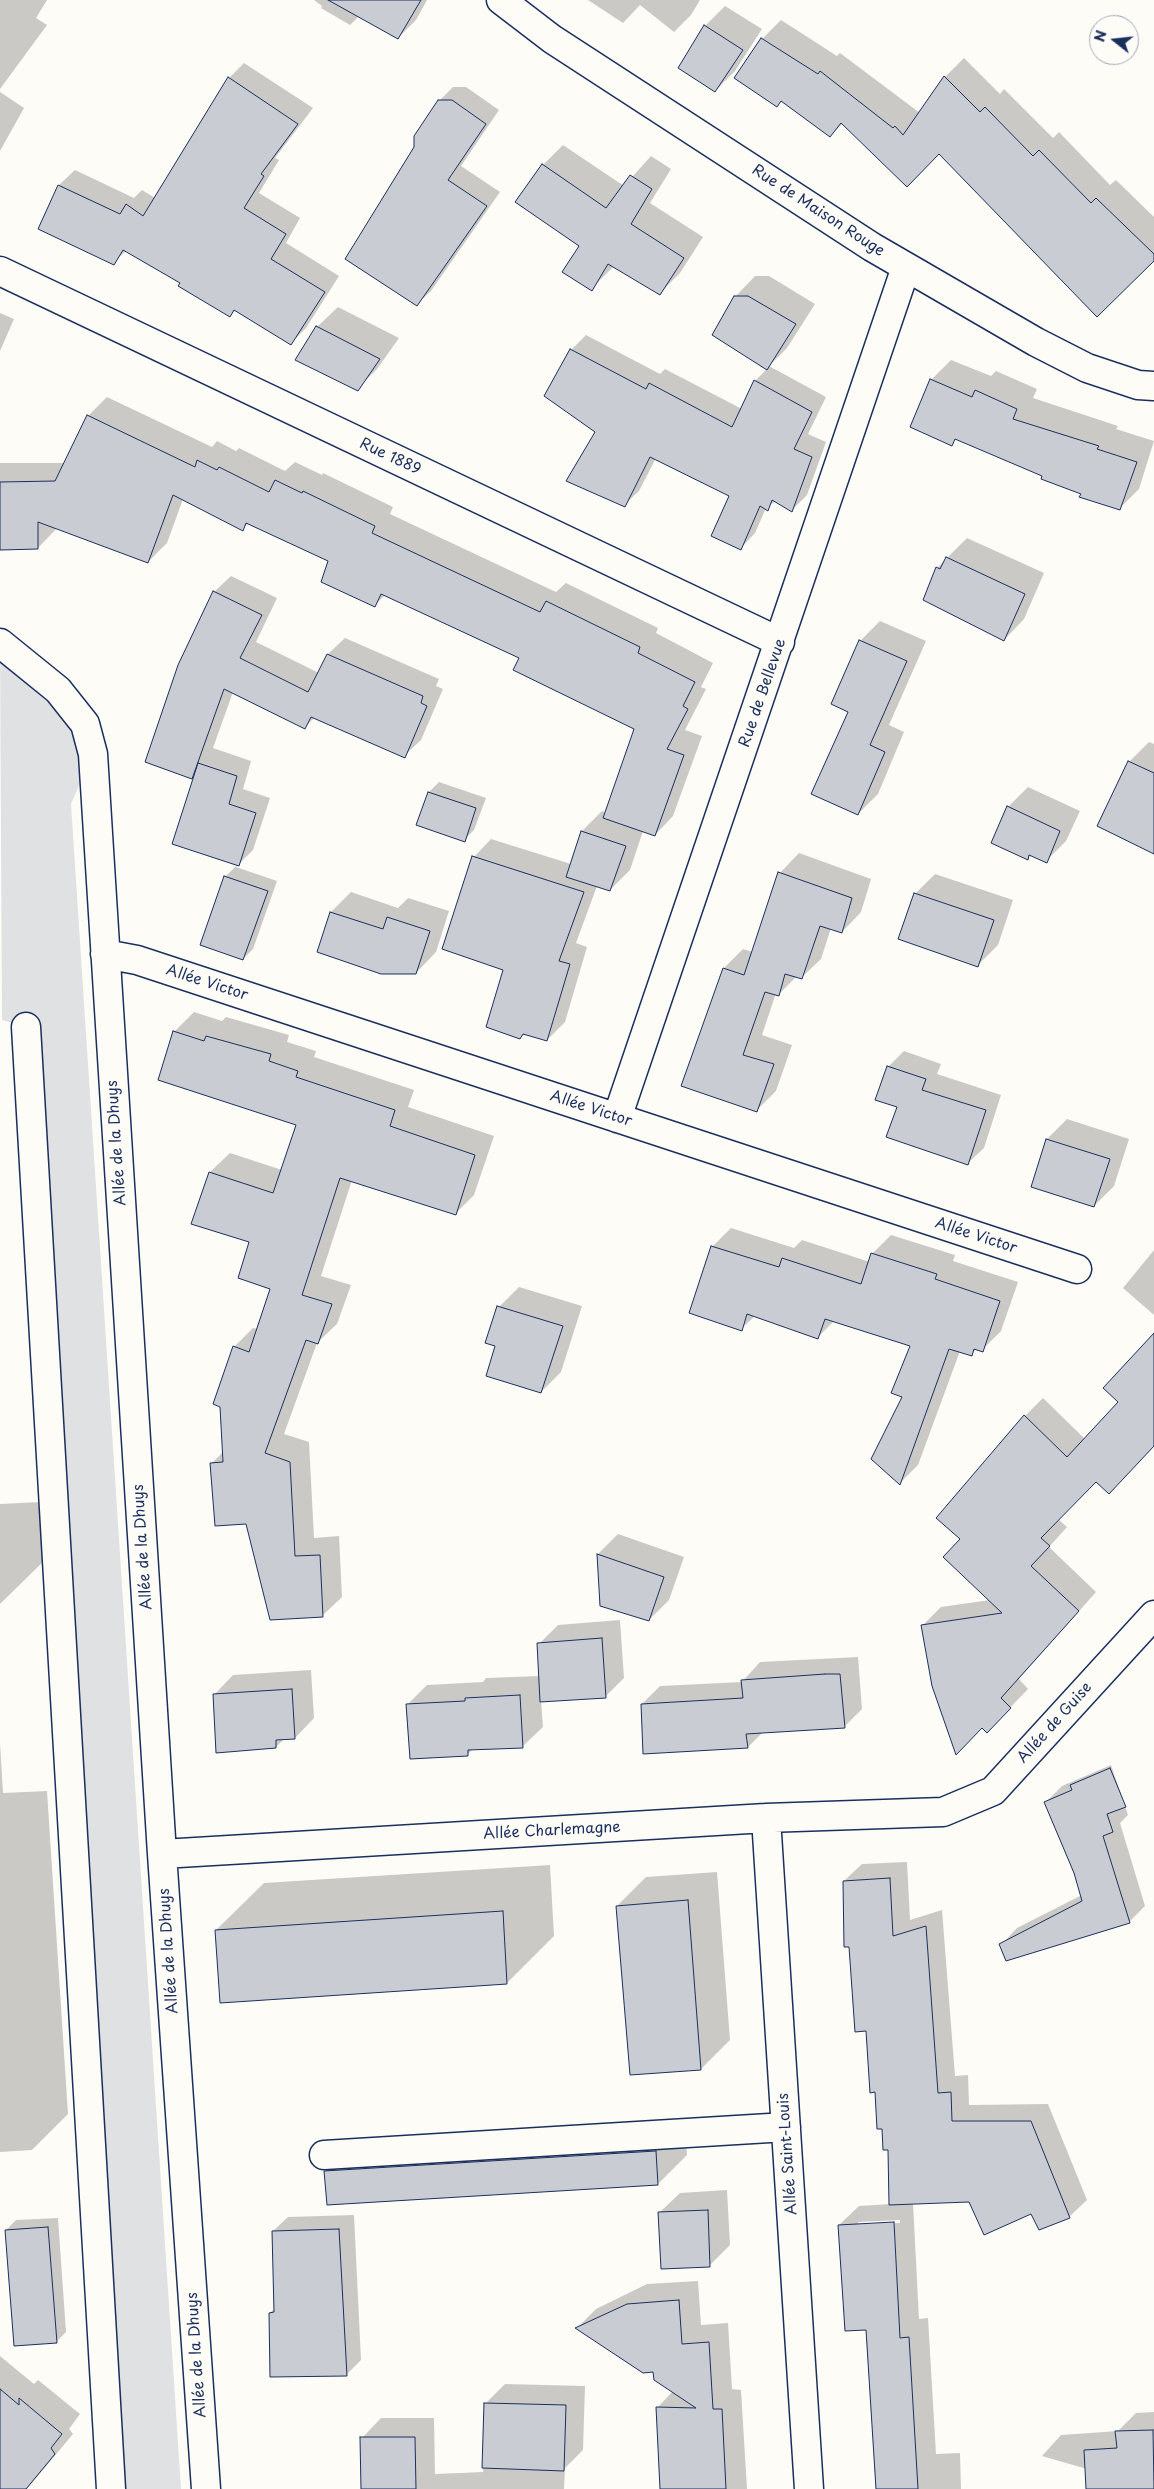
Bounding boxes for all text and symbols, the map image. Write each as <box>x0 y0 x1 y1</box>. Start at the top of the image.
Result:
north arrow <box>1089 15 1139 65</box>
text: N <box>1088 28 1112 44</box>
street label: Rue de Maison Rouge <box>748 161 888 261</box>
street label: Rue 1889 <box>356 435 424 479</box>
street label: Rue de Bellevue <box>736 636 790 750</box>
street label: Allée Victor <box>164 961 250 1005</box>
street label: Allée de la Dhuys <box>104 1080 130 1206</box>
street label: Allée Victor <box>548 1087 634 1131</box>
street label: Allée Victor <box>933 1214 1019 1258</box>
street label: Allée de la Dhuys <box>130 1484 156 1610</box>
street label: Allée de Guise <box>1014 1679 1096 1767</box>
street label: Allée Charlemagne <box>483 1818 621 1844</box>
street label: Allée de la Dhuys <box>156 1888 182 2014</box>
street label: Allée Saint-Louis <box>775 2092 801 2216</box>
street label: Allée de la Dhuys <box>184 2292 210 2418</box>

